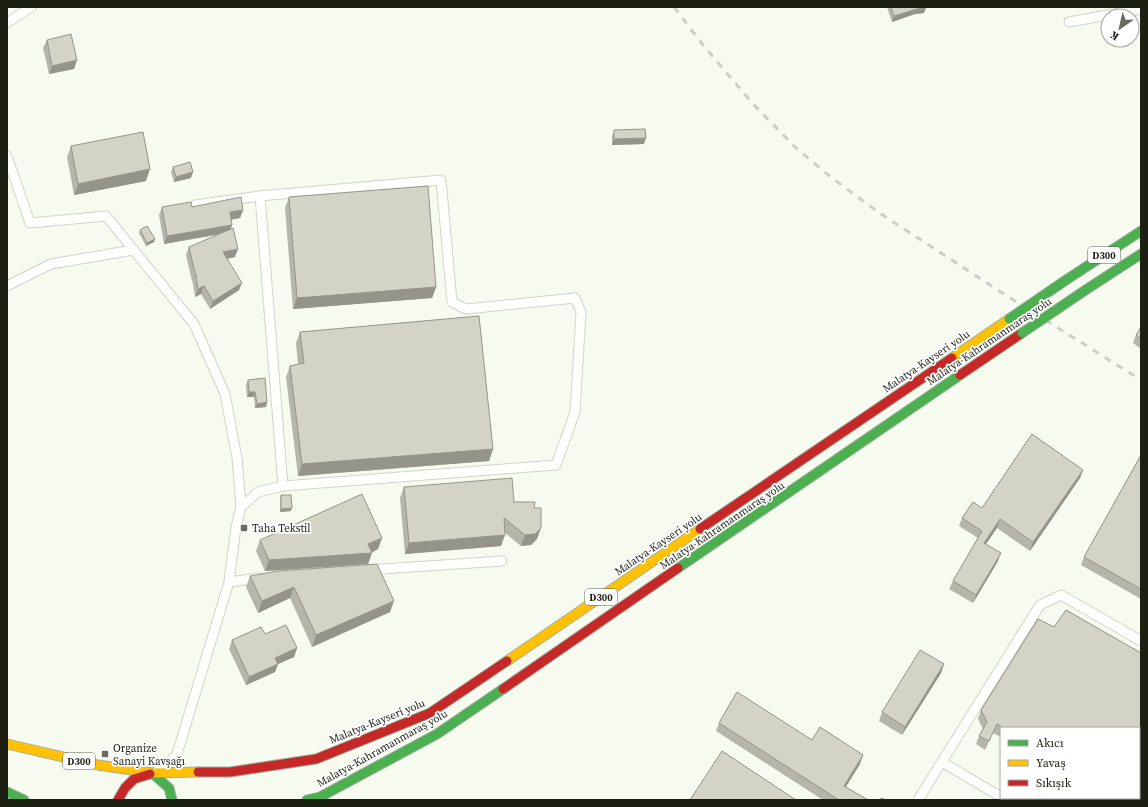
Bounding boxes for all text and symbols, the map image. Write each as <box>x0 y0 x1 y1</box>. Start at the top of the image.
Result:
north arrow <box>1100 8 1140 48</box>
text: K <box>1107 27 1122 44</box>
road number: D300 <box>1088 247 1120 263</box>
street label: Malatya-Kahramanmaraş yolu <box>924 294 1055 389</box>
street label: Malatya-Kayseri yolu <box>880 326 973 396</box>
street label: Malatya-Kahramanmaraş yolu <box>657 478 788 573</box>
street label: Malatya-Kayseri yolu <box>612 509 705 579</box>
place label: Taha Tekstil <box>252 521 311 536</box>
marker: Taha Tekstil <box>239 523 249 533</box>
road number: D300 <box>585 589 617 605</box>
street label: Malatya-Kayseri yolu <box>327 695 428 748</box>
street label: Malatya-Kahramanmaraş yolu <box>314 706 451 791</box>
legend <box>1000 727 1140 799</box>
text: Akıcı <box>1036 735 1064 751</box>
place label: Organize Sanayi Kavşağı <box>113 741 185 769</box>
marker: Organize Sanayi Kavşağı <box>100 749 110 759</box>
road number: D300 <box>63 753 95 769</box>
text: Yavaş <box>1036 755 1066 771</box>
text: Sıkışık <box>1036 775 1072 791</box>

